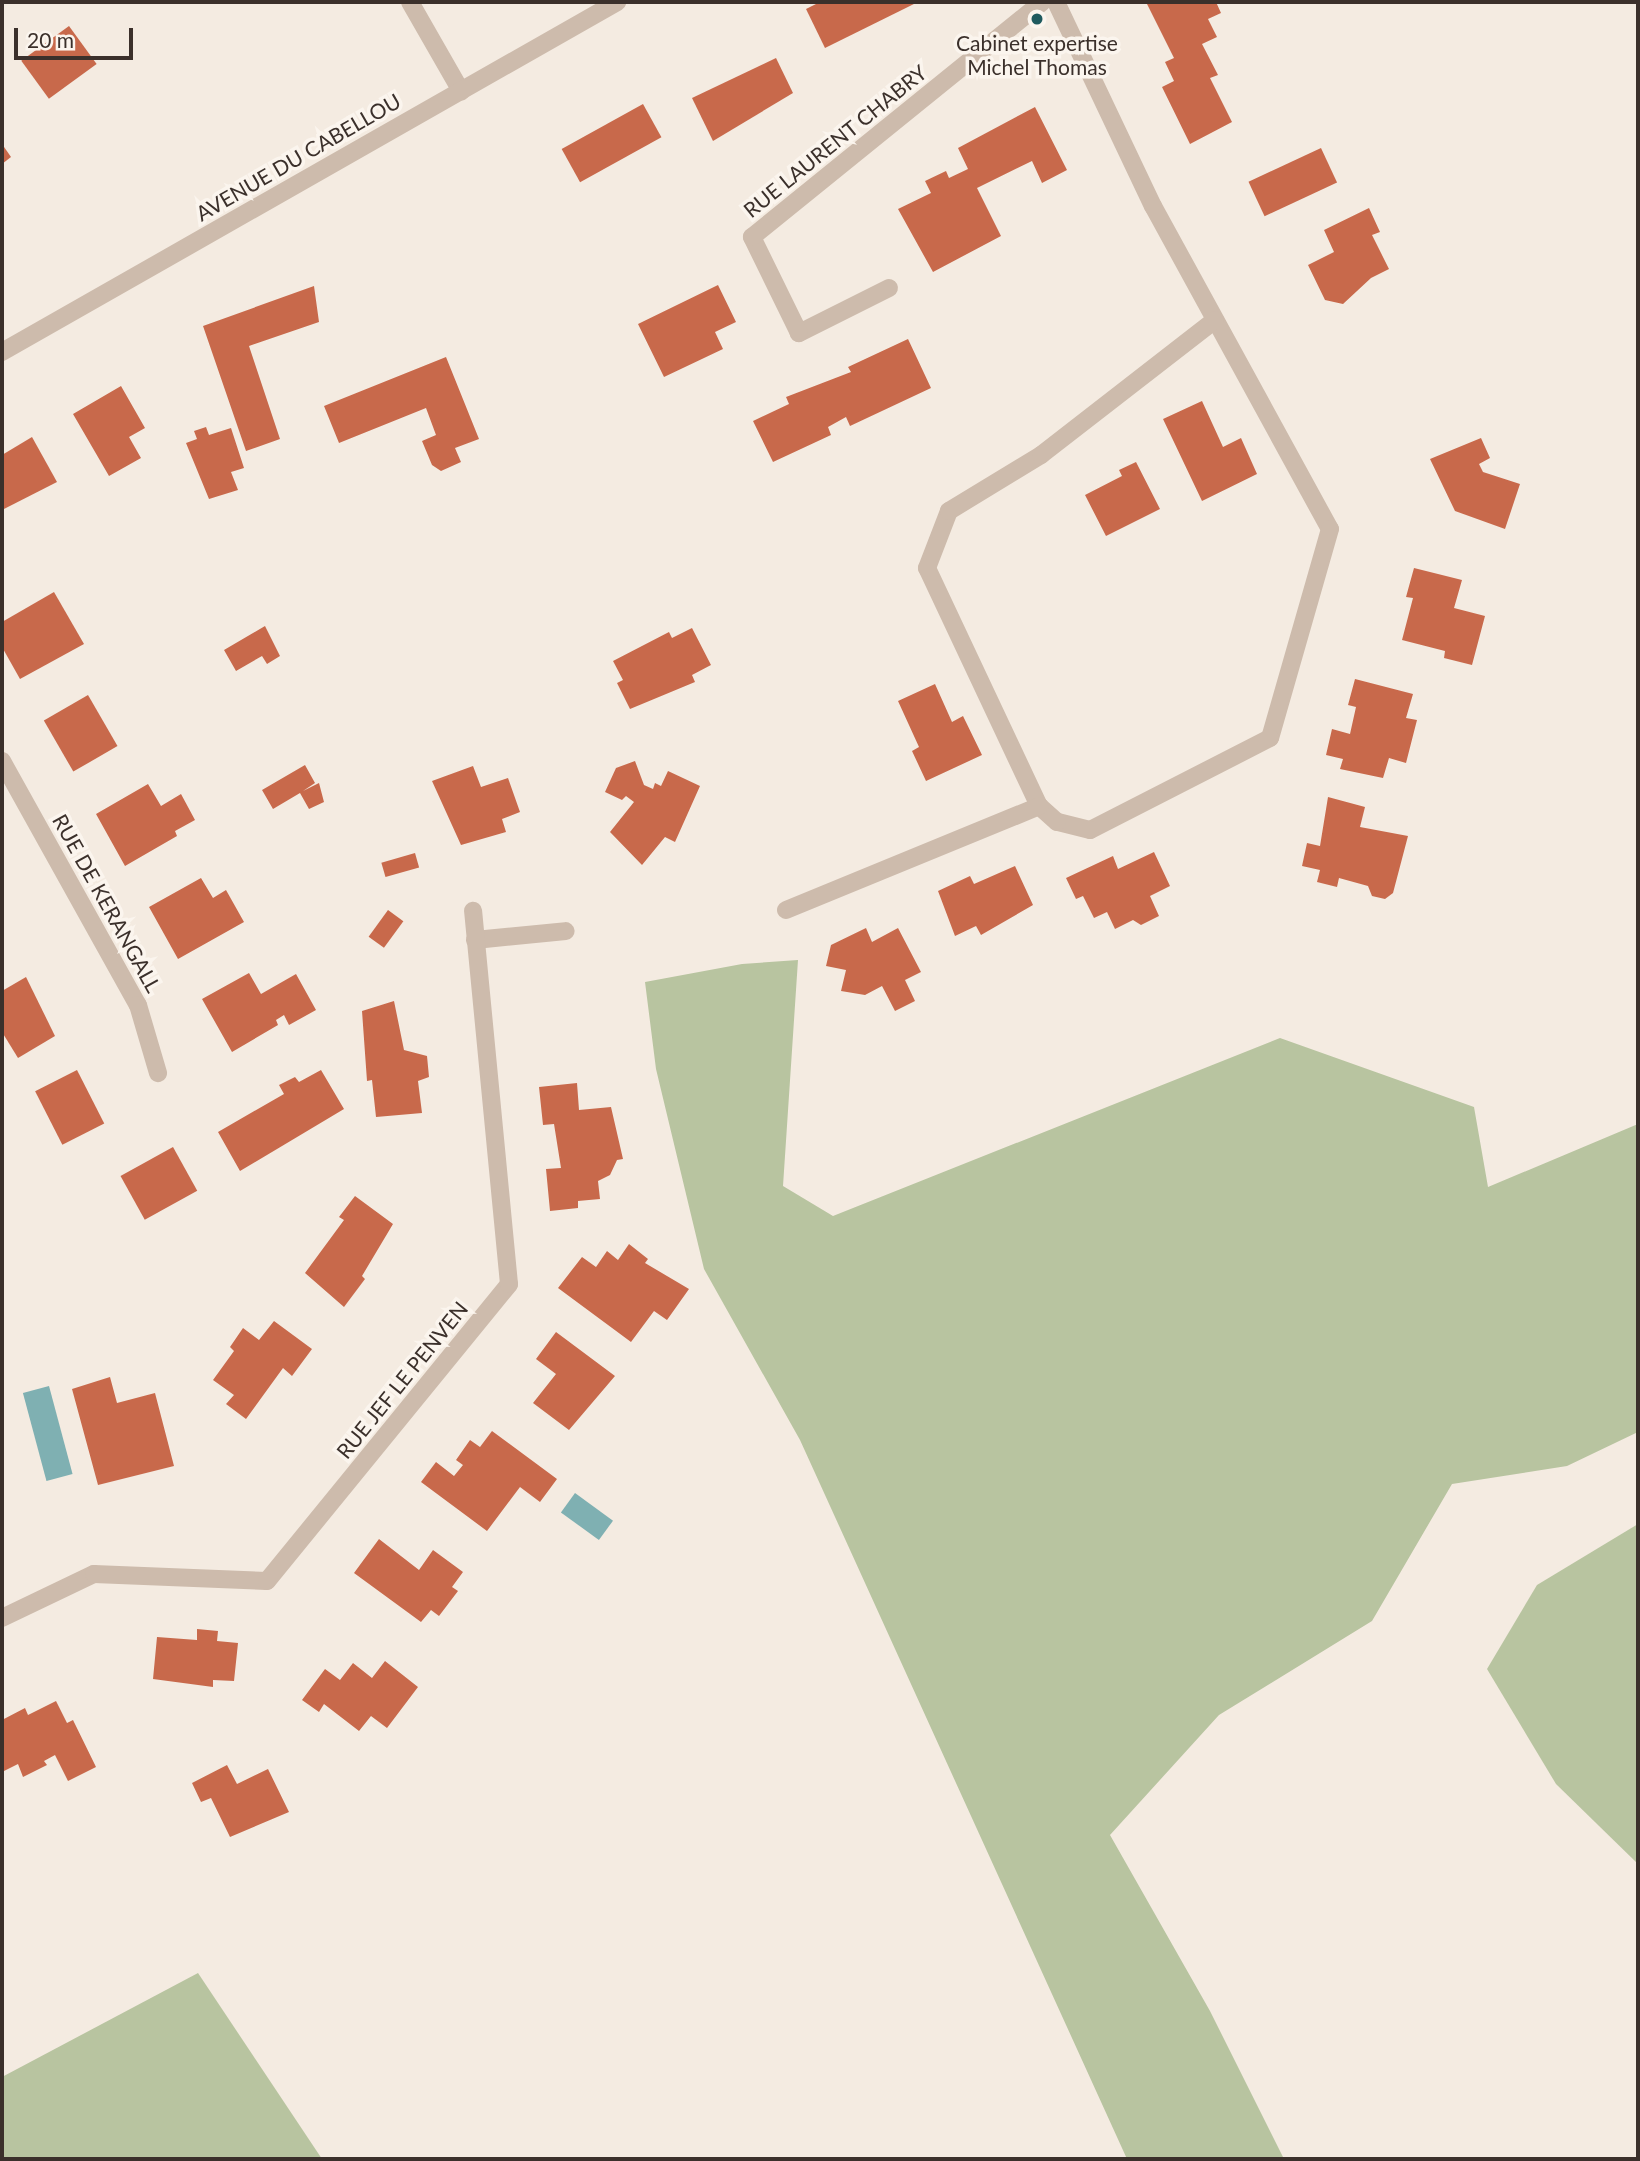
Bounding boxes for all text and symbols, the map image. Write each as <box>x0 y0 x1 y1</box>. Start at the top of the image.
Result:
marker: Cabinet expertise Michel Thomas <box>1029 11 1045 27</box>
scale bar <box>18 14 136 58</box>
text: 20 m <box>27 27 74 52</box>
place label: Cabinet expertise Michel Thomas <box>956 30 1118 80</box>
street label: RUE LAURENT CHABRY <box>738 59 932 223</box>
street label: AVENUE DU CABELLOU <box>191 88 405 226</box>
street label: RUE DE KERANGALL <box>48 809 166 997</box>
street label: RUE JEF LE PENVEN <box>331 1296 473 1464</box>

